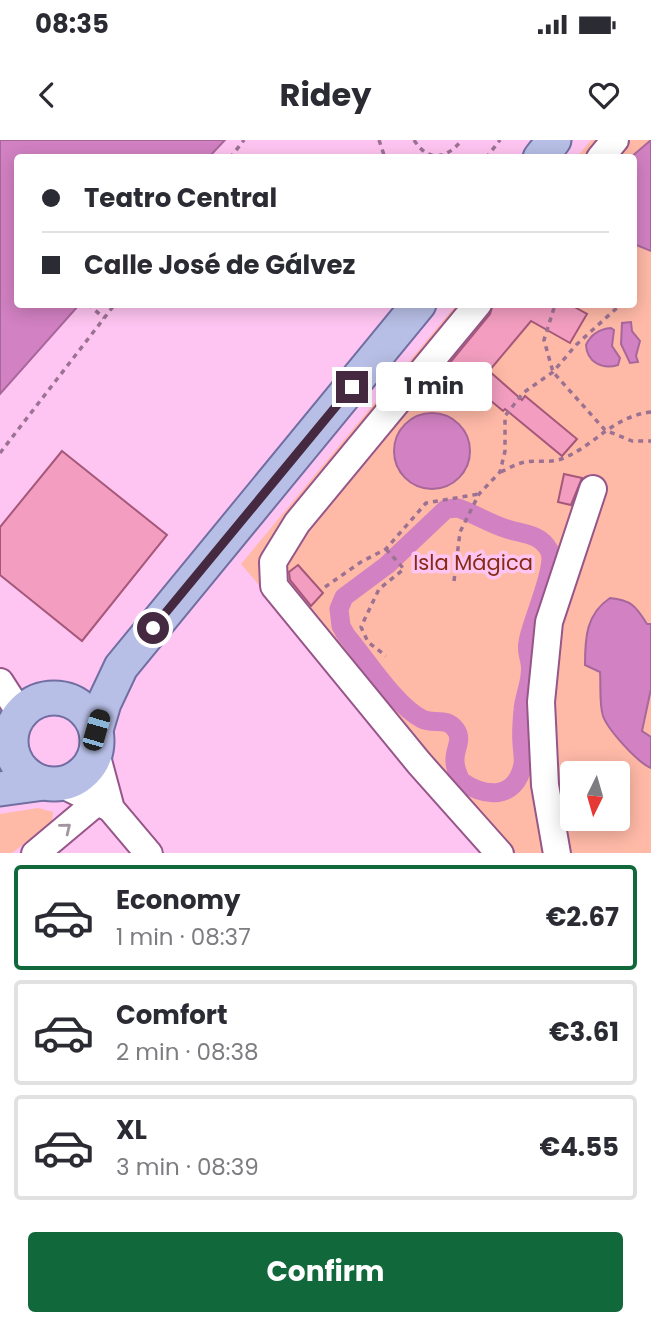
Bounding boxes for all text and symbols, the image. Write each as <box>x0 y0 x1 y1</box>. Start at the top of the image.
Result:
text: 08:35 <box>35 6 109 42</box>
text: Ridey <box>280 72 371 117</box>
icon: back <box>28 76 66 114</box>
icon: heart <box>585 76 623 114</box>
text: Teatro Central <box>84 180 277 216</box>
text: Calle José de Gálvez <box>84 247 355 283</box>
callout: 1 min <box>376 362 492 412</box>
text: 1 min <box>404 370 464 402</box>
route end <box>336 371 368 403</box>
park label: Isla Mágica <box>413 548 533 577</box>
route start <box>137 612 169 644</box>
car <box>81 707 112 753</box>
north arrow <box>560 761 630 831</box>
map controls <box>560 761 630 831</box>
one-way arrow <box>57 824 70 836</box>
text: Economy <box>116 882 240 918</box>
icon: car <box>32 886 95 949</box>
text: €2.67 <box>546 899 619 935</box>
text: 1 min · 08:37 <box>116 921 251 953</box>
text: Comfort <box>116 997 228 1033</box>
icon: car <box>32 1001 95 1064</box>
text: €3.61 <box>549 1014 619 1050</box>
text: 2 min · 08:38 <box>116 1036 259 1068</box>
text: XL <box>116 1112 147 1148</box>
icon: car <box>32 1116 95 1179</box>
text: €4.55 <box>540 1129 619 1165</box>
text: 3 min · 08:39 <box>116 1151 259 1183</box>
button: Confirm <box>28 1232 623 1312</box>

